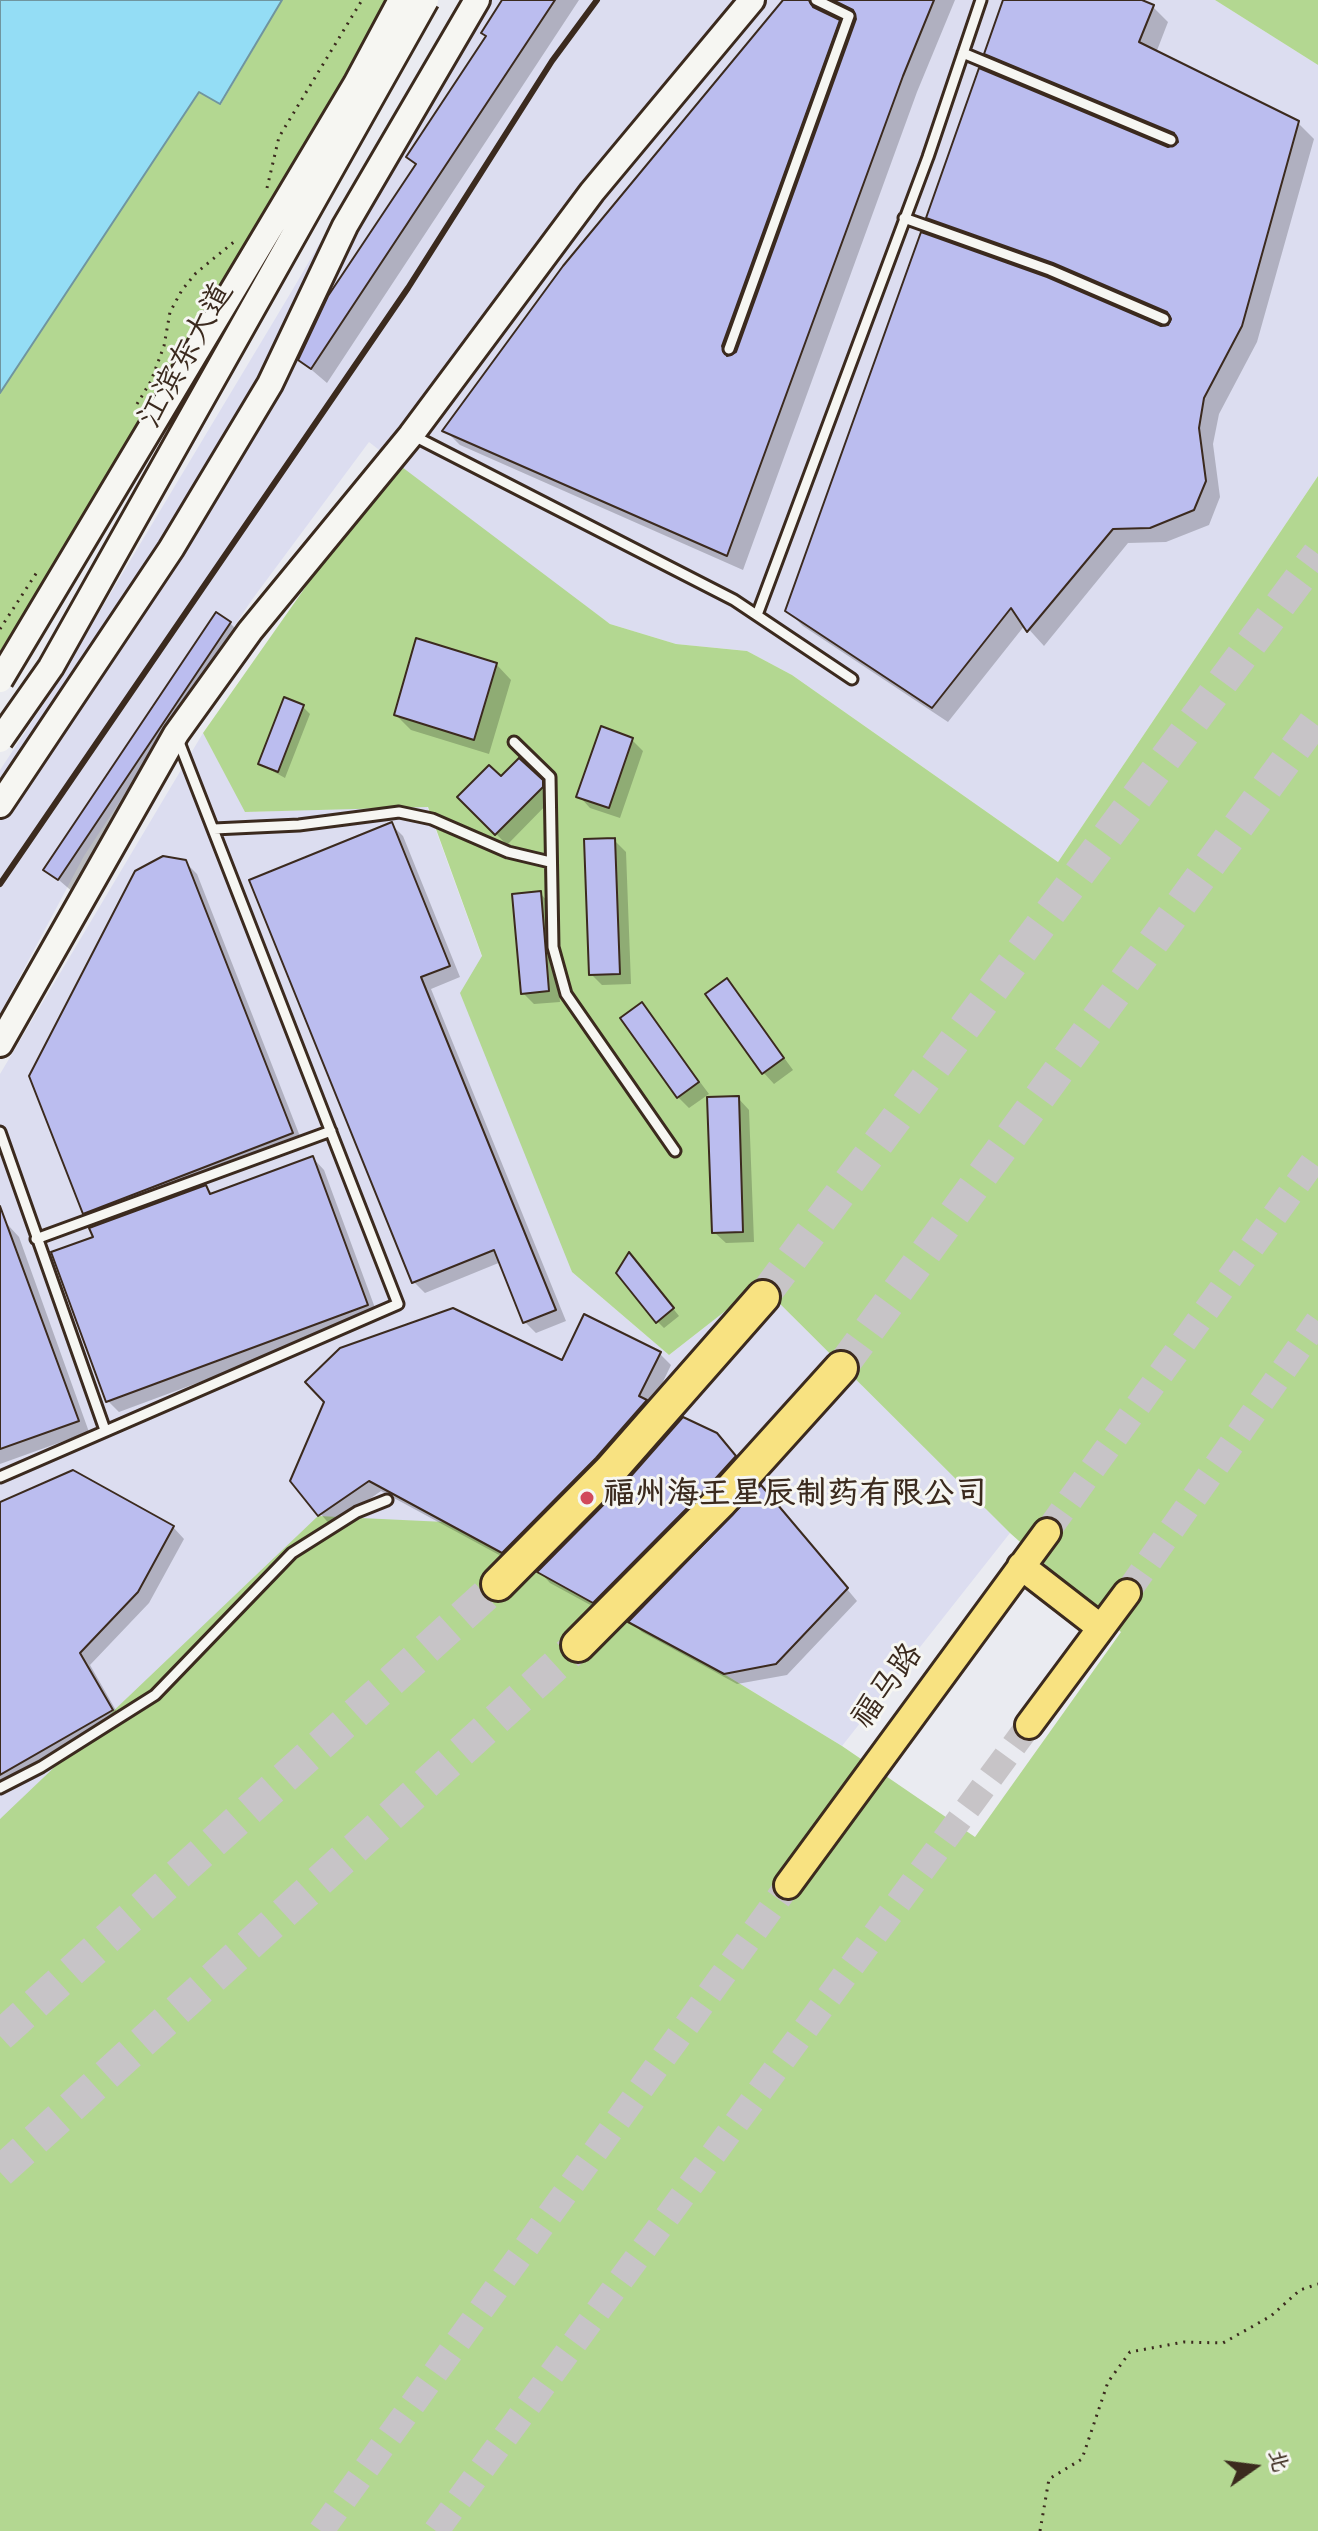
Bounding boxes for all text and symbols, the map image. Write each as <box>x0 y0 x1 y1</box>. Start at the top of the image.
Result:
street label: 江滨东大道 <box>133 278 245 436</box>
place label: 福州海王星辰制药有限公司 <box>603 1479 987 1517</box>
marker: 福州海王星辰制药有限公司 <box>578 1489 596 1507</box>
street label: 福马路 <box>846 1638 934 1738</box>
north arrow <box>1214 2427 1294 2507</box>
text: 北 <box>1259 2447 1295 2476</box>

